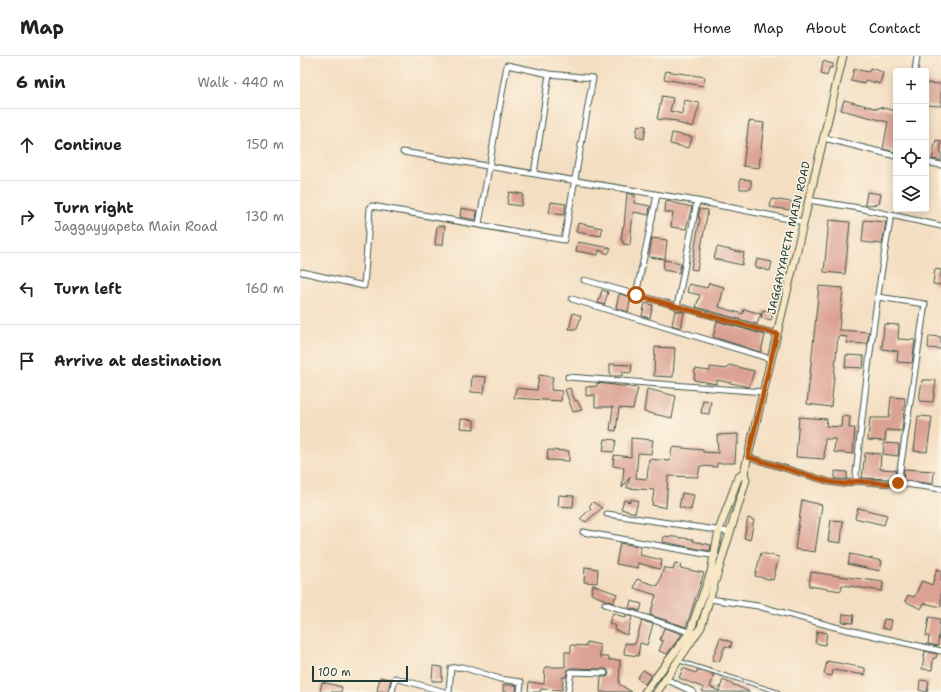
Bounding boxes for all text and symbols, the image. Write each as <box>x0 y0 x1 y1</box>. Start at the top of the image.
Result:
text: Map <box>20 15 64 40</box>
text: Home <box>693 19 732 37</box>
text: Map <box>754 19 784 37</box>
text: About <box>806 19 847 37</box>
text: Contact <box>869 19 921 37</box>
map controls <box>893 68 929 212</box>
button: + <box>893 68 929 104</box>
text: 6 min <box>16 71 66 93</box>
text: Walk · 440 m <box>198 74 284 91</box>
button: − <box>893 104 929 140</box>
icon: ahead <box>16 134 38 156</box>
text: Continue <box>54 135 122 155</box>
text: 150 m <box>246 136 284 153</box>
button: locate <box>893 140 929 176</box>
street label: JAGGAYYAPETA MAIN ROAD <box>764 160 814 316</box>
button: layers <box>893 176 929 212</box>
text: Turn right <box>54 198 134 218</box>
icon: right <box>16 206 38 228</box>
text: 130 m <box>246 208 284 225</box>
text: Jaggayyapeta Main Road <box>54 218 218 235</box>
icon: left <box>16 278 38 300</box>
text: Turn left <box>54 279 122 299</box>
text: 160 m <box>246 280 284 297</box>
route start <box>627 286 645 304</box>
icon: arrive <box>16 350 38 372</box>
text: Arrive at destination <box>54 351 222 371</box>
route end <box>889 474 907 492</box>
scale bar <box>312 664 408 683</box>
text: 100 m <box>318 665 351 680</box>

